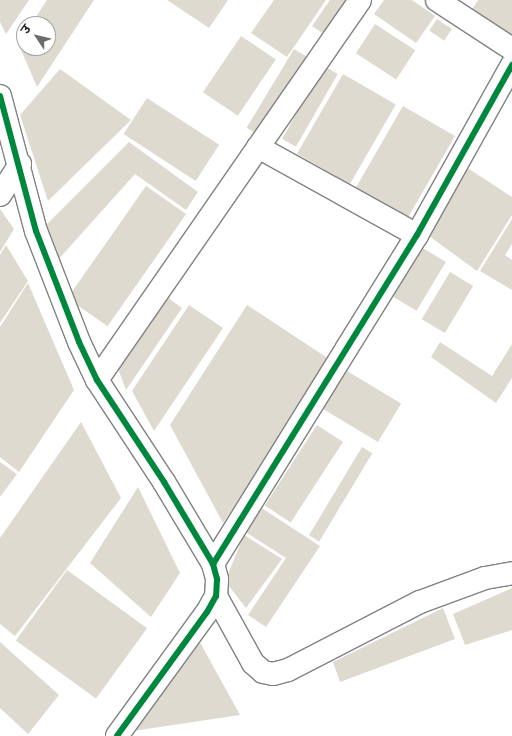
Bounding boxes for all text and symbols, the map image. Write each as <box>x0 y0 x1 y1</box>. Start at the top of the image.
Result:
north arrow <box>16 16 56 56</box>
text: उ <box>19 23 34 36</box>

